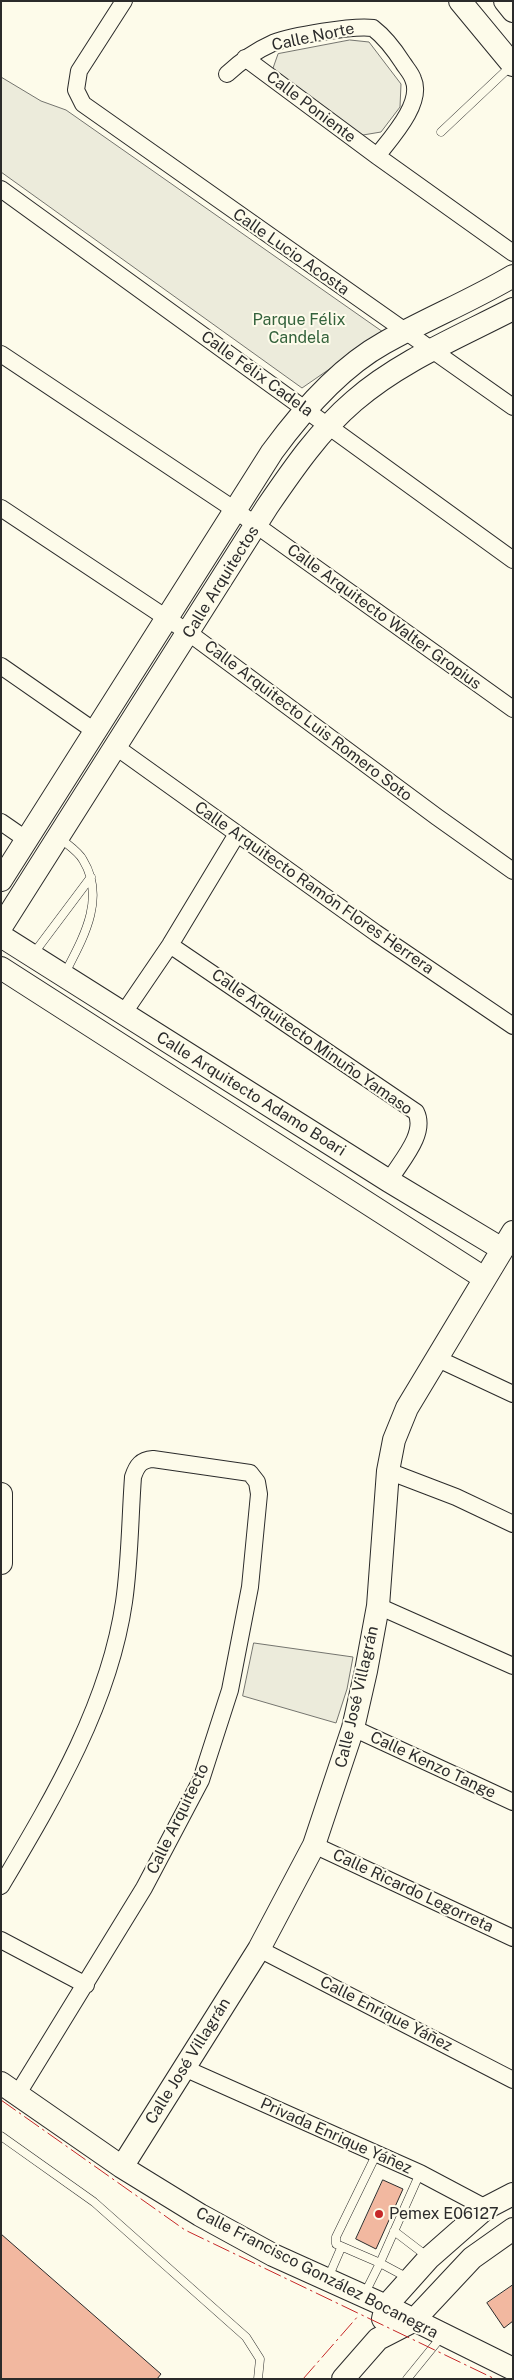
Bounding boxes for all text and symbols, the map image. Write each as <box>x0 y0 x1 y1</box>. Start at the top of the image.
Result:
street label: Calle Norte <box>270 19 356 55</box>
street label: Calle Poniente <box>262 67 360 147</box>
street label: Calle Lucio Acosta <box>229 205 353 299</box>
park label: Parque Félix Candela <box>253 310 345 348</box>
street label: Calle Félix Cadela <box>197 327 317 421</box>
street label: Calle Arquitectos <box>179 522 263 642</box>
street label: Calle Arquitecto Walter Gropius <box>283 540 485 694</box>
street label: Calle Arquitecto Luis Romero Soto <box>200 637 416 805</box>
street label: Calle Arquitecto Ramón Flores Herrera <box>191 798 437 978</box>
street label: Calle Arquitecto Minuño Yamaso <box>208 965 416 1119</box>
street label: Calle Arquitecto Adamo Boari <box>153 1028 349 1160</box>
street label: Calle José Villagrán <box>331 1624 383 1770</box>
street label: Calle Kenzo Tange <box>367 1727 499 1803</box>
street label: Calle Arquitecto <box>143 1761 213 1877</box>
street label: Calle Ricardo Legorreta <box>330 1845 496 1937</box>
street label: Calle Enrique Yáñez <box>317 1972 455 2056</box>
street label: Calle José Villagrán <box>141 1994 235 2128</box>
street label: Privada Enrique Yáñez <box>257 2094 415 2178</box>
street label: Calle Francisco González Bocanegra <box>193 2203 441 2343</box>
place label: Pemex E06127 <box>389 2204 499 2224</box>
marker: Pemex E06127 <box>373 2208 385 2220</box>

